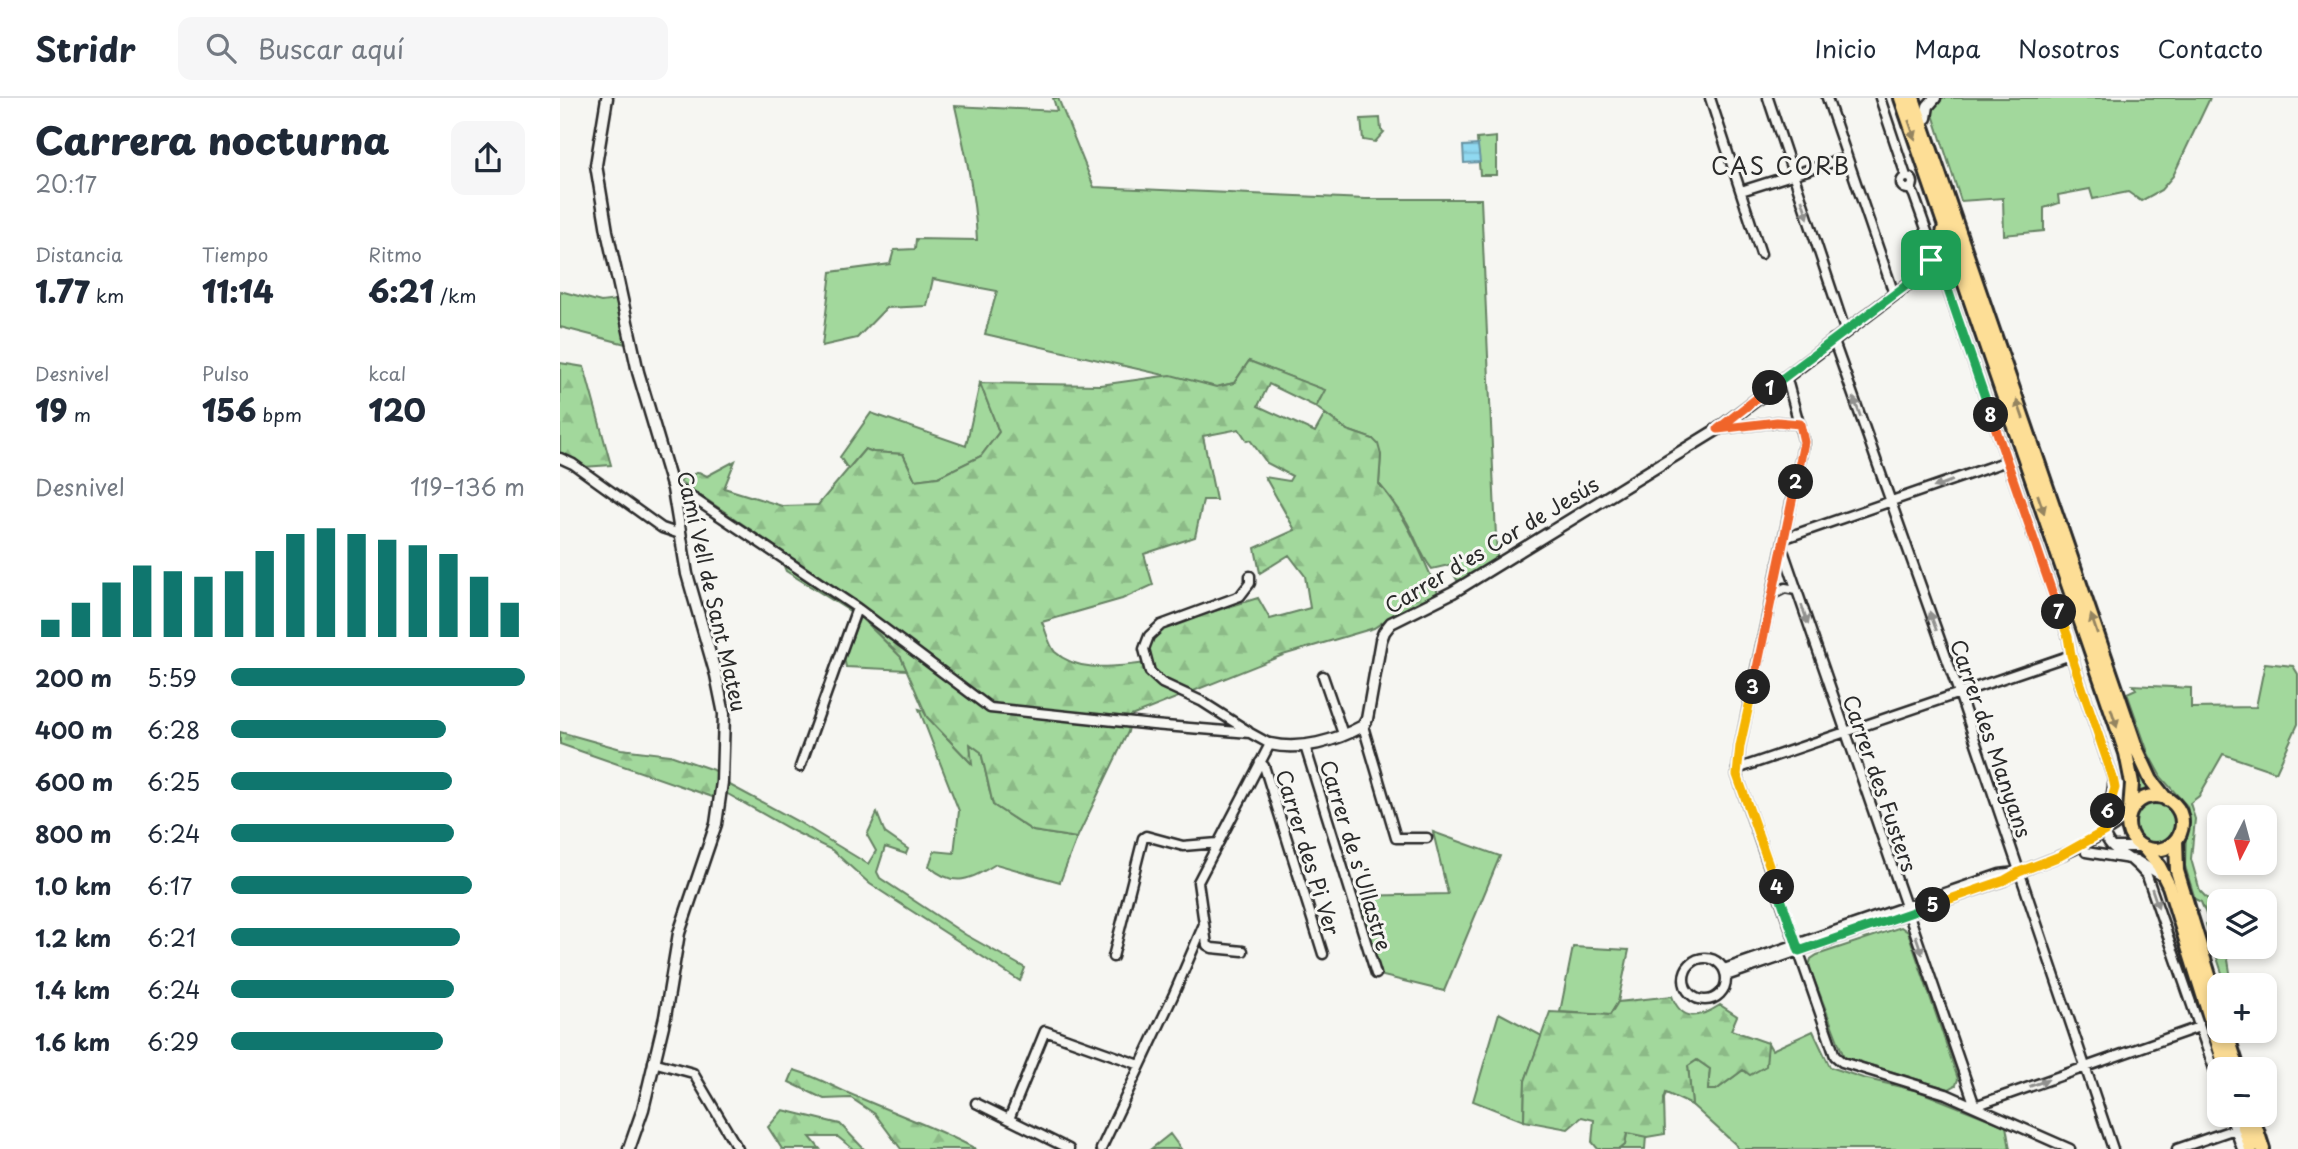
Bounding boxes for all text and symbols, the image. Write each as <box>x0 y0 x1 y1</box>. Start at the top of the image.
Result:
search box <box>178 17 668 80</box>
text: Stridr <box>35 23 136 73</box>
icon: search <box>202 29 240 67</box>
text: Buscar aquí <box>258 29 404 68</box>
text: Inicio <box>1815 30 1876 66</box>
text: Mapa <box>1914 30 1980 66</box>
text: Nosotros <box>2018 30 2120 66</box>
text: Contacto <box>2158 30 2263 66</box>
text: Carrera nocturna <box>35 111 390 168</box>
one-way arrow <box>1907 120 1918 141</box>
button: share <box>451 121 525 195</box>
district label: CAS CORB <box>1711 148 1851 183</box>
text: 20:17 <box>35 166 97 201</box>
one-way arrow <box>1801 199 1811 220</box>
pin <box>1901 230 1961 290</box>
text: Distancia <box>35 240 123 268</box>
text: Tiempo <box>202 240 268 268</box>
text: Ritmo <box>368 240 422 268</box>
icon: arrive <box>1912 241 1950 279</box>
text: 1.77 <box>35 268 90 313</box>
text: 11:14 <box>202 268 274 313</box>
text: 6:21 <box>368 268 434 313</box>
text: km <box>90 281 124 309</box>
text: /km <box>434 281 476 309</box>
text: Desnivel <box>35 359 109 387</box>
text: Pulso <box>202 359 249 387</box>
text: kcal <box>368 359 406 387</box>
pin: 1 <box>1752 370 1788 406</box>
text: 1 <box>1765 373 1774 401</box>
text: 19 <box>35 387 68 432</box>
text: 156 <box>202 387 256 432</box>
text: 120 <box>368 387 426 432</box>
one-way arrow <box>1852 396 1863 417</box>
pin: 8 <box>1974 398 2008 432</box>
one-way arrow <box>2014 399 2025 420</box>
text: m <box>68 400 91 428</box>
text: bpm <box>256 400 302 428</box>
text: 8 <box>1985 400 1996 428</box>
pin: 2 <box>1778 464 1814 500</box>
street label: Carrer d'es Cor de Jesús <box>1378 467 1604 621</box>
text: 2 <box>1789 467 1802 495</box>
street label: Camí Vell de Sant Mateu <box>670 468 756 714</box>
text: Desnivel <box>35 469 125 504</box>
text: 119–136 m <box>410 469 525 504</box>
one-way arrow <box>1932 479 1953 490</box>
one-way arrow <box>2036 493 2047 514</box>
pin: 7 <box>2042 594 2076 630</box>
text: 7 <box>2053 597 2064 625</box>
one-way arrow <box>1800 604 1811 625</box>
one-way arrow <box>1928 611 1939 632</box>
one-way arrow <box>2088 614 2099 635</box>
street label: Carrer des Manyans <box>1943 635 2041 841</box>
text: 200 m <box>35 660 112 695</box>
text: 5:59 <box>147 660 197 695</box>
pin: 3 <box>1736 670 1770 704</box>
text: 3 <box>1746 672 1759 700</box>
street label: Carrer des Fusters <box>1836 690 1926 876</box>
one-way arrow <box>2109 708 2120 729</box>
text: 400 m <box>35 712 113 747</box>
text: 6:28 <box>147 712 200 747</box>
street label: Carrer de s'Ullastre <box>1313 756 1401 954</box>
text: 600 m <box>35 764 113 799</box>
text: 6:25 <box>147 764 200 799</box>
street label: Carrer des Pi Ver <box>1269 765 1350 939</box>
pin: 6 <box>2090 794 2126 828</box>
text: 6 <box>2101 796 2114 824</box>
north arrow <box>2207 805 2277 875</box>
map controls <box>2207 805 2277 1127</box>
text: 800 m <box>35 816 112 851</box>
text: 6:24 <box>147 816 201 851</box>
text: 1.0 km <box>35 868 112 903</box>
text: 6:17 <box>147 868 192 903</box>
pin: 4 <box>1760 870 1794 904</box>
text: 4 <box>1770 872 1783 900</box>
one-way arrow <box>2150 887 2161 908</box>
pin: 5 <box>1916 888 1950 922</box>
button: layers <box>2207 889 2277 959</box>
text: 5 <box>1926 890 1939 918</box>
text: 1.2 km <box>35 920 111 955</box>
text: 6:21 <box>147 920 196 955</box>
one-way arrow <box>1914 935 1925 956</box>
text: 1.4 km <box>35 972 110 1007</box>
text: 6:24 <box>147 972 201 1007</box>
button: + <box>2207 973 2277 1043</box>
text: 1.6 km <box>35 1024 110 1059</box>
text: 6:29 <box>147 1024 199 1059</box>
button: − <box>2207 1057 2277 1127</box>
one-way arrow <box>2029 1077 2050 1088</box>

